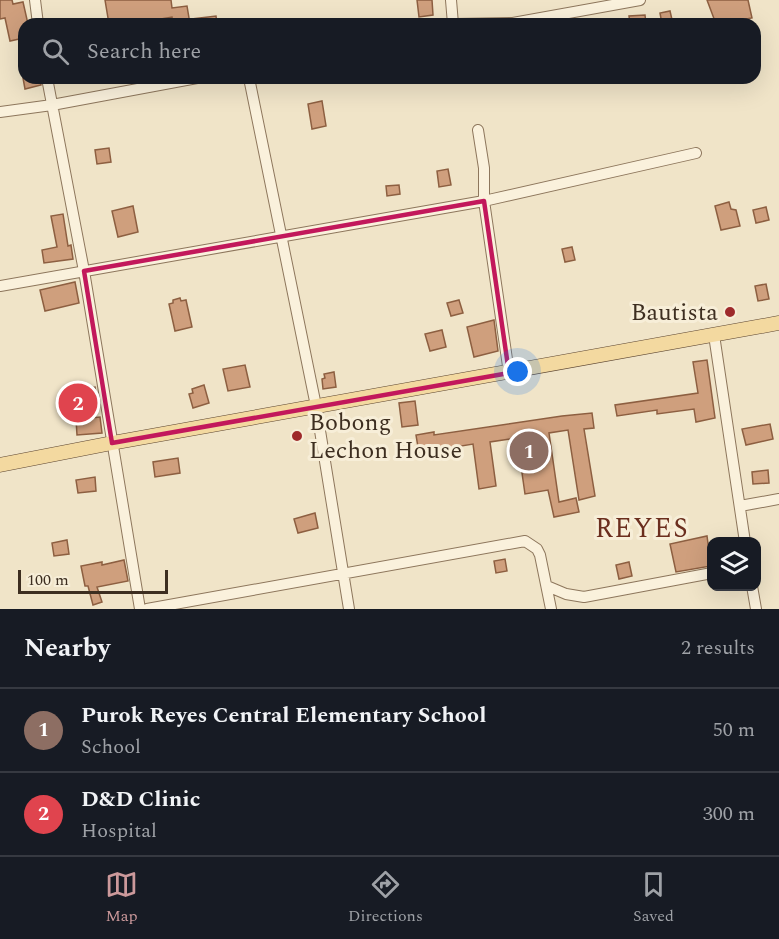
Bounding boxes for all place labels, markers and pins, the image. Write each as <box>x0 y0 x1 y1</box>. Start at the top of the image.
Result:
place label: Bautista <box>631 295 718 331</box>
marker: Bautista <box>723 305 737 319</box>
pin: 2 <box>58 380 98 426</box>
place label: Bobong Lechon House <box>309 405 462 469</box>
pin: 1 <box>510 428 548 474</box>
marker: Bobong Lechon House <box>290 429 304 443</box>

